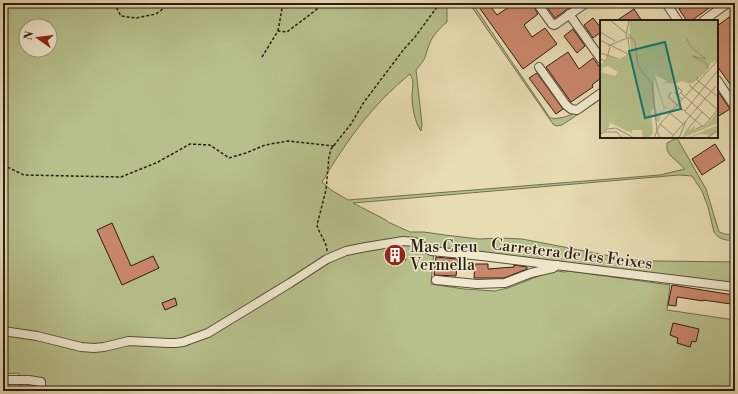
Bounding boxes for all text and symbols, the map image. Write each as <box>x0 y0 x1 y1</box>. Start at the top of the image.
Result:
north arrow <box>18 18 58 58</box>
inset map <box>600 20 718 138</box>
text: N <box>21 30 37 42</box>
street label: Carretera de les Feixes <box>490 234 654 274</box>
place label: Mas Creu Vermella <box>409 237 478 275</box>
building icon: Mas Creu Vermella <box>382 242 408 268</box>

